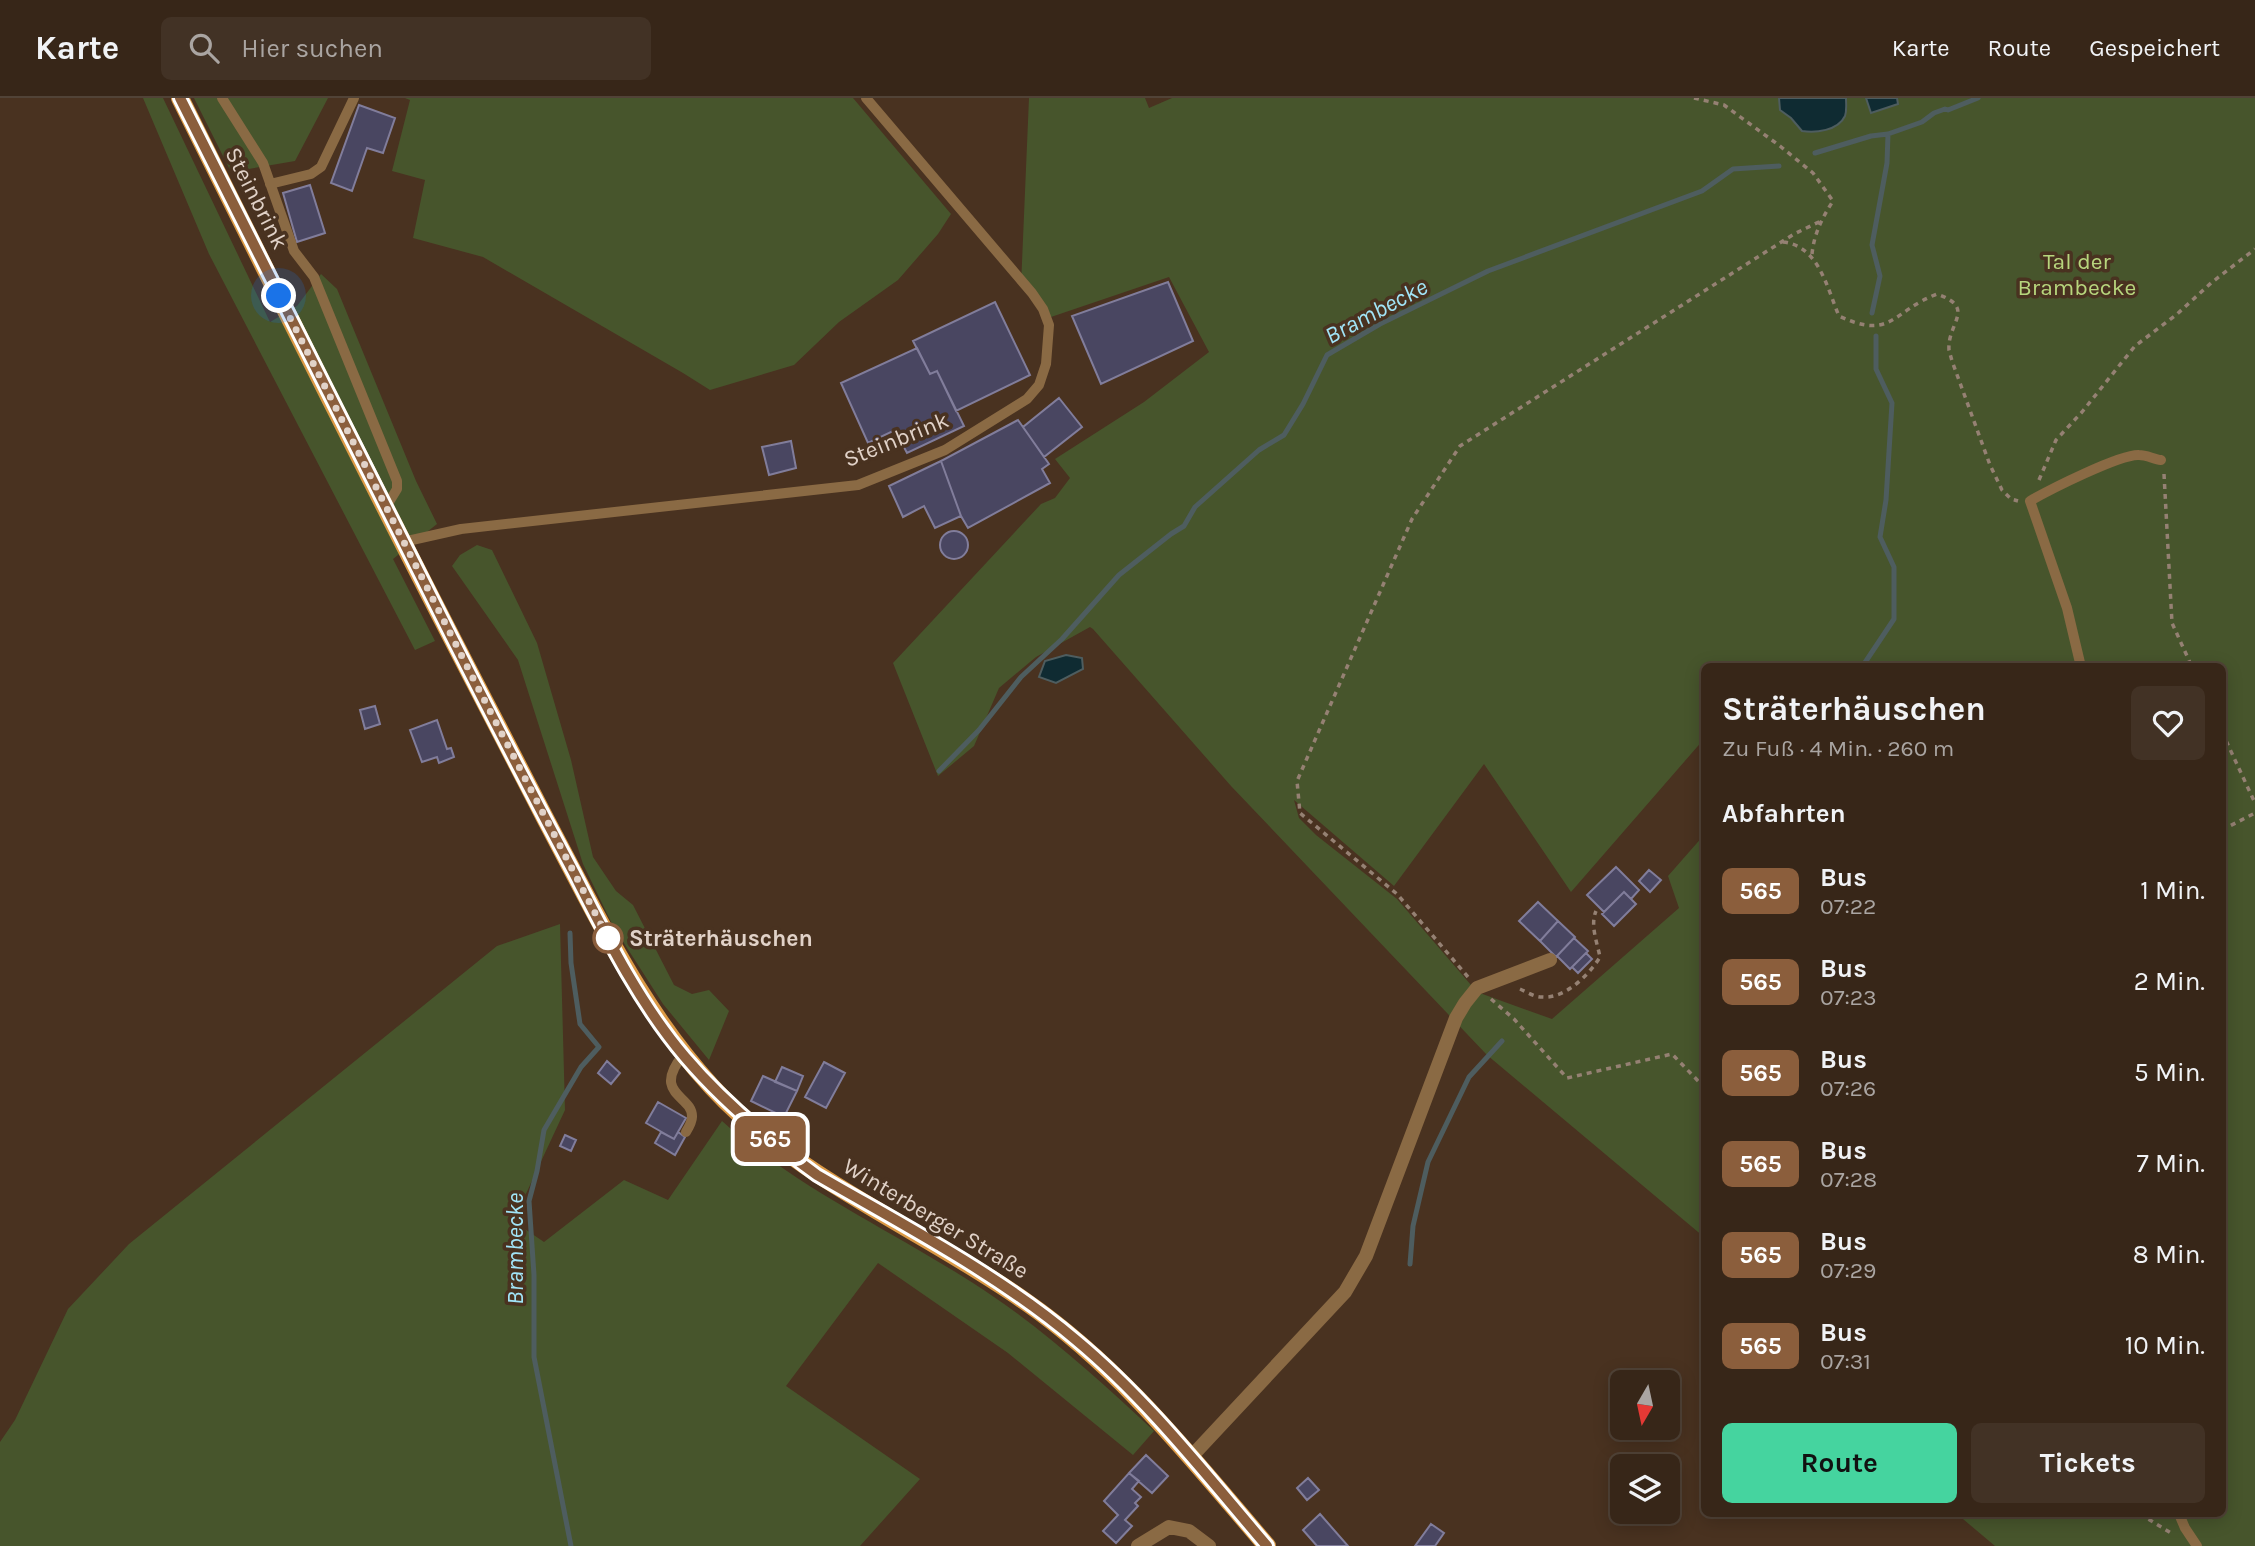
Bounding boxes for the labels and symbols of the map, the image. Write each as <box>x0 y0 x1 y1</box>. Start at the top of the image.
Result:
street label: Steinbrink <box>219 143 294 254</box>
park label: Tal der Brambecke <box>2018 248 2136 301</box>
water label: Brambecke <box>1320 272 1432 350</box>
your location <box>261 278 296 313</box>
street label: Steinbrink <box>840 406 953 473</box>
marker: Sträterhäuschen <box>593 923 623 953</box>
place label: Sträterhäuschen <box>629 925 813 952</box>
line badge: 565 <box>730 1116 810 1162</box>
street label: Winterberger Straße <box>838 1152 1033 1284</box>
water label: Brambecke <box>501 1193 529 1305</box>
north arrow <box>1610 1370 1680 1440</box>

